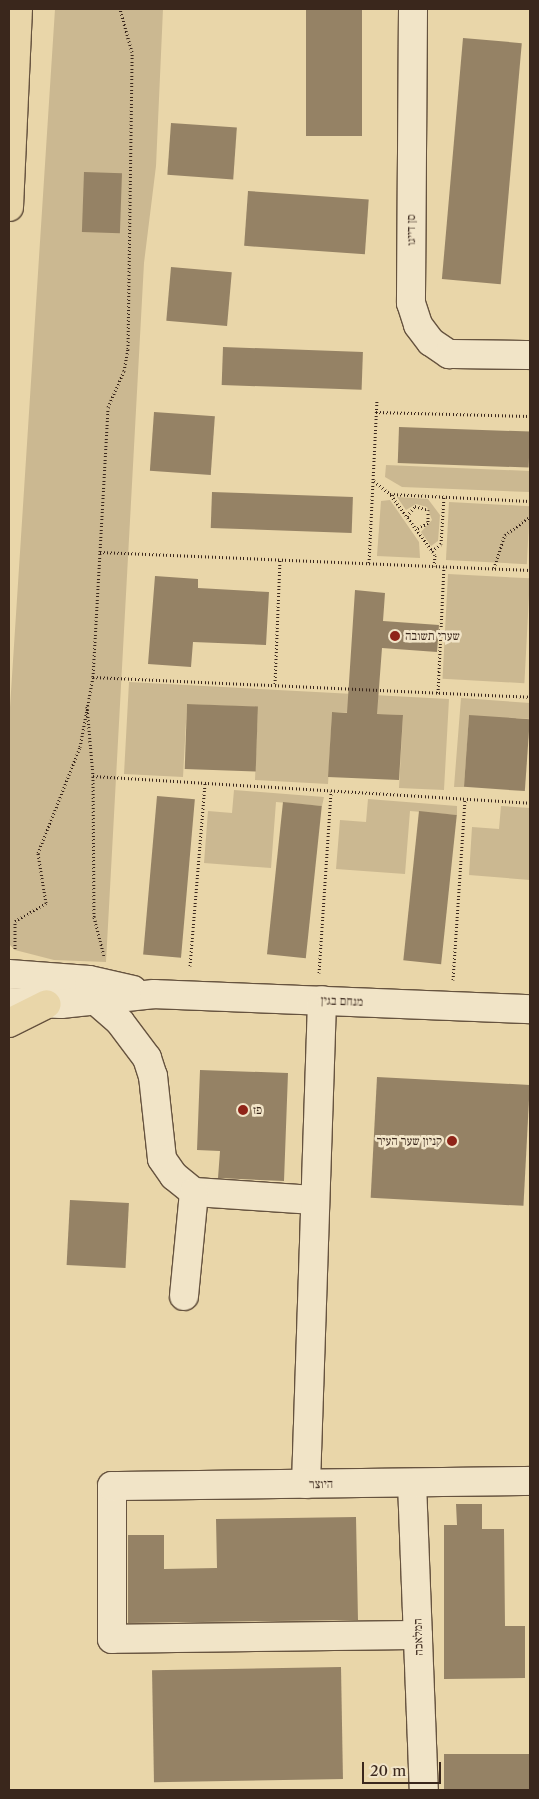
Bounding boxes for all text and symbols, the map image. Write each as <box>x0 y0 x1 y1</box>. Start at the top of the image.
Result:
street label: סן דייגו <box>404 214 418 246</box>
place label: שערי תשובה <box>405 629 460 643</box>
marker: שערי תשובה <box>389 630 401 642</box>
street label: מנחם בגין <box>320 993 364 1009</box>
place label: פז <box>253 1103 262 1117</box>
marker: פז <box>237 1104 249 1116</box>
place label: קניון שער העיר <box>377 1134 442 1148</box>
marker: קניון שער העיר <box>446 1135 458 1147</box>
street label: היוצר <box>309 1477 333 1491</box>
street label: המלאכה <box>410 1618 426 1656</box>
scale bar <box>364 1752 443 1784</box>
text: 20 m <box>370 1761 406 1780</box>

